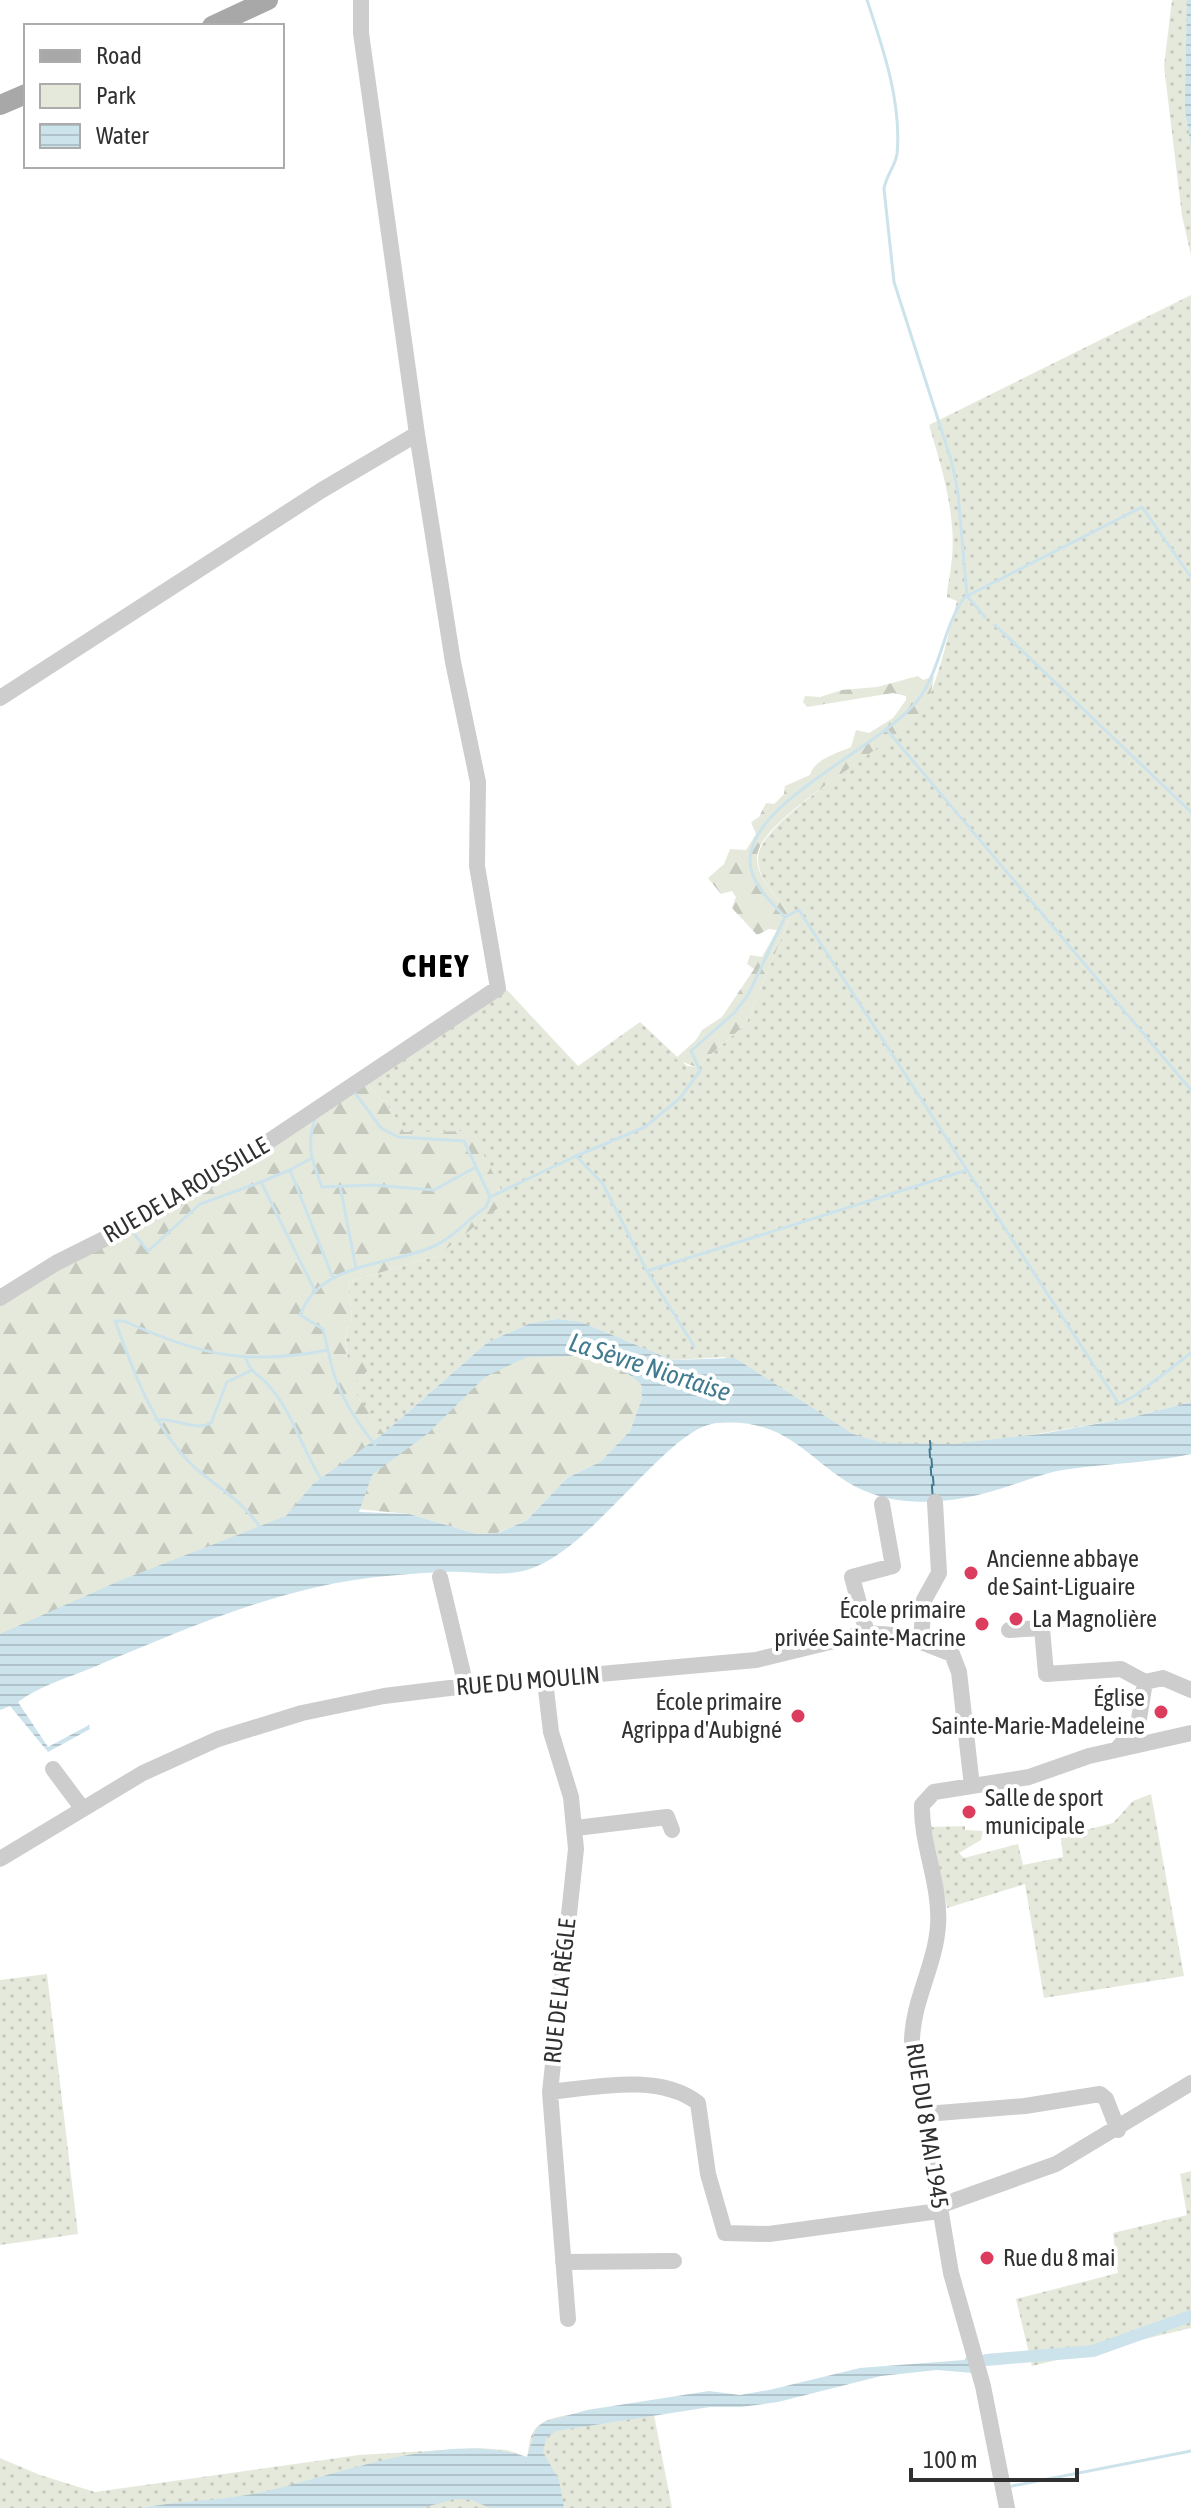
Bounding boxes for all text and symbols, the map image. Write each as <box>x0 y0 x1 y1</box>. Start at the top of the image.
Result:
legend <box>24 24 284 168</box>
text: Road <box>96 42 142 69</box>
text: Park <box>96 82 137 109</box>
text: Water <box>96 122 149 149</box>
district label: CHEY <box>402 947 470 984</box>
street label: RUE DE LA ROUSSILLE <box>98 1131 273 1248</box>
water label: La Sèvre Niortaise <box>565 1327 735 1407</box>
place label: Ancienne abbaye de Saint-Liguaire <box>987 1545 1139 1600</box>
marker: Ancienne abbaye de Saint-Liguaire <box>962 1564 980 1582</box>
place label: École primaire privée Sainte-Macrine <box>774 1596 966 1651</box>
place label: La Magnolière <box>1032 1605 1157 1632</box>
marker: La Magnolière <box>1007 1610 1025 1628</box>
marker: École primaire privée Sainte-Macrine <box>973 1615 991 1633</box>
street label: RUE DU MOULIN <box>455 1661 601 1700</box>
place label: Église Sainte-Marie-Madeleine <box>932 1684 1145 1739</box>
place label: École primaire Agrippa d'Aubigné <box>622 1688 782 1743</box>
marker: Église Sainte-Marie-Madeleine <box>1152 1703 1170 1721</box>
marker: École primaire Agrippa d'Aubigné <box>789 1707 807 1725</box>
place label: Salle de sport municipale <box>985 1784 1103 1839</box>
marker: Salle de sport municipale <box>960 1803 978 1821</box>
street label: RUE DE LA RÈGLE <box>538 1917 581 2065</box>
street label: RUE DU 8 MAI 1945 <box>901 2041 954 2211</box>
place label: Rue du 8 mai <box>1003 2244 1116 2271</box>
marker: Rue du 8 mai <box>978 2249 996 2267</box>
scale bar <box>911 2432 1077 2482</box>
text: 100 m <box>923 2446 977 2473</box>

